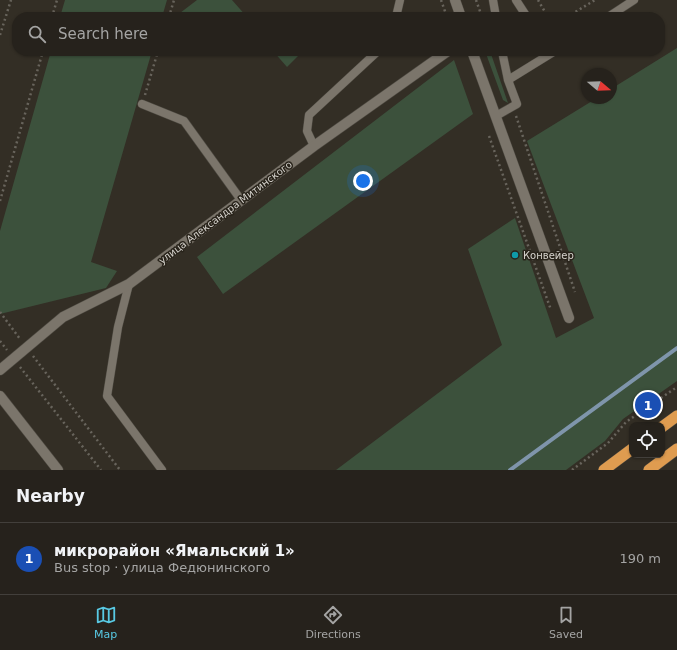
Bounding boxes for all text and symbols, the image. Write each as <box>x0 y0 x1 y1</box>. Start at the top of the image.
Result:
search box <box>12 12 665 56</box>
icon: search <box>26 23 48 45</box>
text: Search here <box>58 25 148 43</box>
north arrow <box>581 68 617 104</box>
street label: улица Александра Митинского <box>156 159 294 266</box>
your location <box>353 171 373 191</box>
marker: Конвейер <box>510 250 520 260</box>
place label: Конвейер <box>523 250 574 261</box>
pin: 1 <box>635 390 661 420</box>
map controls <box>629 422 665 458</box>
button: locate <box>629 422 665 458</box>
text: Nearby <box>16 486 85 506</box>
text: микрорайон «Ямальский 1» <box>54 542 295 560</box>
text: 1 <box>24 551 34 566</box>
text: 190 m <box>619 551 661 566</box>
text: Bus stop · улица Федюнинского <box>54 560 270 575</box>
tab: Map <box>94 604 117 641</box>
tab: Directions <box>305 604 361 641</box>
tab: Saved <box>549 604 583 641</box>

